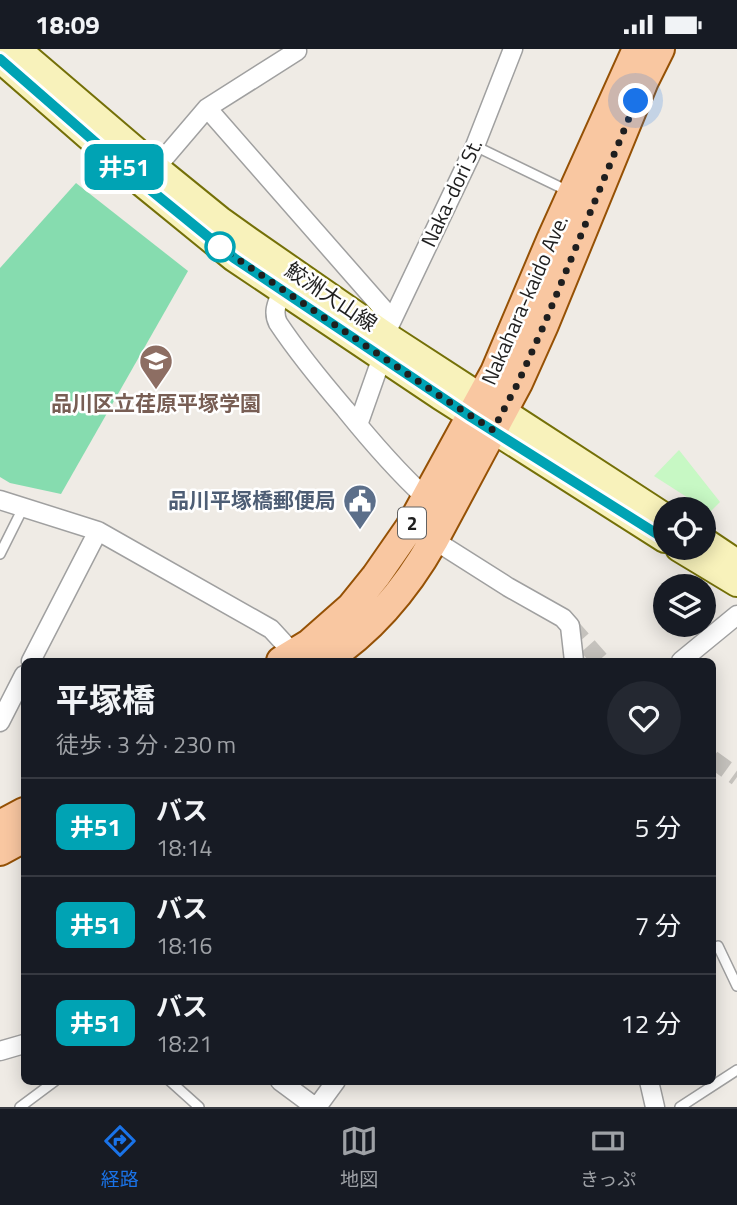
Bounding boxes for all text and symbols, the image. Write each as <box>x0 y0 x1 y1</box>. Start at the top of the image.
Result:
text: 18:09 <box>35 5 100 44</box>
your location <box>618 83 653 118</box>
street label: Naka-dori St. <box>412 133 490 252</box>
line badge: 井51 <box>84 144 164 190</box>
text: 井51 <box>99 149 149 185</box>
street label: Nakahara-kaido Ave. <box>472 209 576 390</box>
unlabelled marker <box>205 232 235 262</box>
street label: 鮫洲大山線 <box>279 254 384 339</box>
school or university icon: 品川区立荏原平塚学園 <box>137 342 175 391</box>
place label: 品川区立荏原平塚学園 <box>51 387 261 419</box>
public building icon: 品川平塚橋郵便局 <box>341 482 379 531</box>
place label: 品川平塚橋郵便局 <box>168 484 336 516</box>
map controls <box>653 497 716 637</box>
button: locate <box>653 497 716 560</box>
road number: 2 <box>398 507 426 538</box>
button: layers <box>653 574 716 637</box>
text: 平塚橋 <box>56 675 155 725</box>
button: heart <box>607 681 681 755</box>
text: 徒歩 · 3 分 · 230 m <box>56 727 236 762</box>
text: バス <box>156 791 208 830</box>
text: 5 分 <box>635 808 681 847</box>
text: 井51 <box>70 809 121 845</box>
text: 18:14 <box>156 830 212 865</box>
text: バス <box>156 889 208 928</box>
text: 7 分 <box>635 906 681 945</box>
text: 井51 <box>70 907 121 943</box>
text: 18:16 <box>156 928 212 963</box>
text: バス <box>156 987 208 1026</box>
text: 12 分 <box>620 1004 681 1043</box>
text: 井51 <box>70 1005 121 1041</box>
text: 18:21 <box>156 1026 212 1061</box>
tab: 経路 <box>101 1122 139 1193</box>
tab: 地図 <box>340 1122 378 1193</box>
tab: きっぷ <box>580 1122 636 1193</box>

